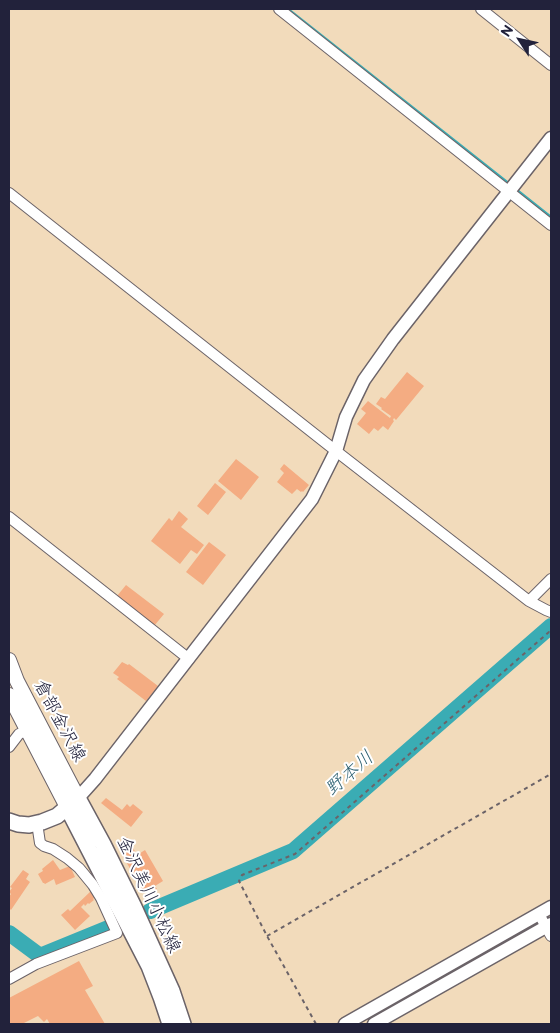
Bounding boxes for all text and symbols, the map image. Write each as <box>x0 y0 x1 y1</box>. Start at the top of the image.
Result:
north arrow <box>495 15 545 65</box>
text: N <box>497 22 517 40</box>
street label: 倉部金沢線 <box>28 676 90 766</box>
water label: 野本川 <box>321 747 379 801</box>
street label: 金沢美川小松線 <box>112 833 184 957</box>

